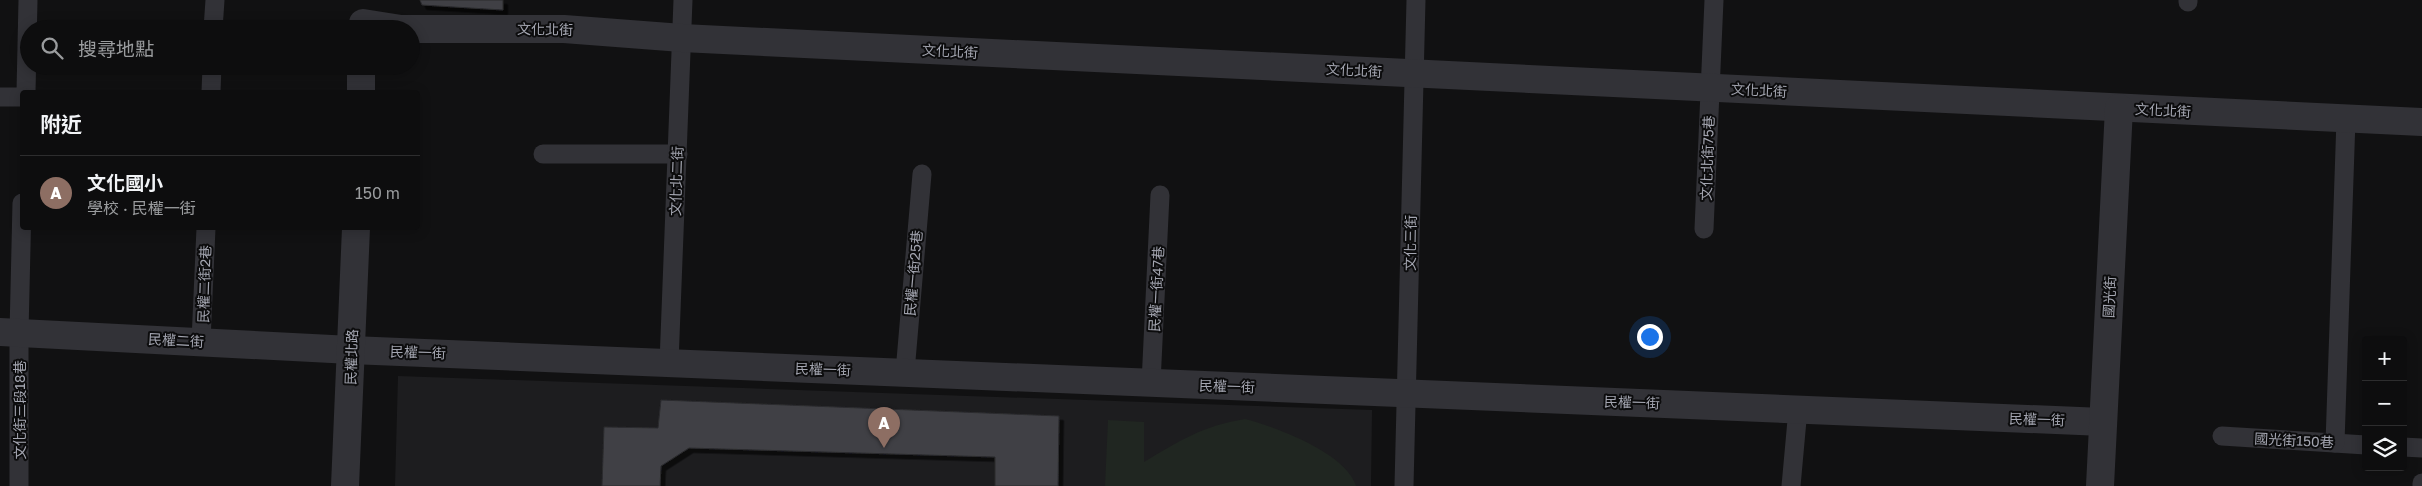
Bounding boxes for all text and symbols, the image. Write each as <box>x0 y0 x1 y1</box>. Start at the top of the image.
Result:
search box <box>20 20 420 75</box>
street label: 文化北街 <box>517 20 573 38</box>
icon: search <box>38 34 66 62</box>
text: 搜尋地點 <box>78 37 154 60</box>
street label: 文化北街 <box>922 41 978 61</box>
street label: 文化北街 <box>1326 60 1382 80</box>
street label: 文化北街 <box>1731 80 1787 100</box>
street label: 文化北街 <box>2135 100 2191 120</box>
text: 附近 <box>40 111 82 137</box>
street label: 文化北街75巷 <box>1697 115 1717 201</box>
street label: 文化北二街 <box>666 146 686 216</box>
text: 文化國小 <box>87 171 163 194</box>
text: A <box>50 183 62 203</box>
text: 150 m <box>355 183 400 203</box>
text: 學校 · 民權一街 <box>87 198 196 218</box>
street label: 文化三街 <box>1401 215 1419 271</box>
street label: 民權一街25巷 <box>901 229 925 317</box>
street label: 民權二街2巷 <box>194 245 214 323</box>
street label: 民權一街47巷 <box>1145 246 1167 332</box>
street label: 國光街 <box>2099 276 2119 318</box>
your location <box>1637 324 1663 350</box>
street label: 民權北路 <box>342 329 360 385</box>
street label: 民權二街 <box>148 330 204 350</box>
map controls <box>2362 336 2407 471</box>
button: + <box>2362 336 2407 381</box>
street label: 民權一街 <box>390 343 446 361</box>
street label: 文化街三段18巷 <box>11 360 28 460</box>
street label: 民權一街 <box>795 360 851 378</box>
street label: 民權一街 <box>1199 377 1255 395</box>
button: − <box>2362 381 2407 426</box>
street label: 民權一街 <box>1604 393 1660 411</box>
pin: A <box>868 407 900 448</box>
street label: 民權一街 <box>2009 410 2065 428</box>
button: layers <box>2362 426 2407 471</box>
street label: 國光街150巷 <box>2254 429 2334 451</box>

